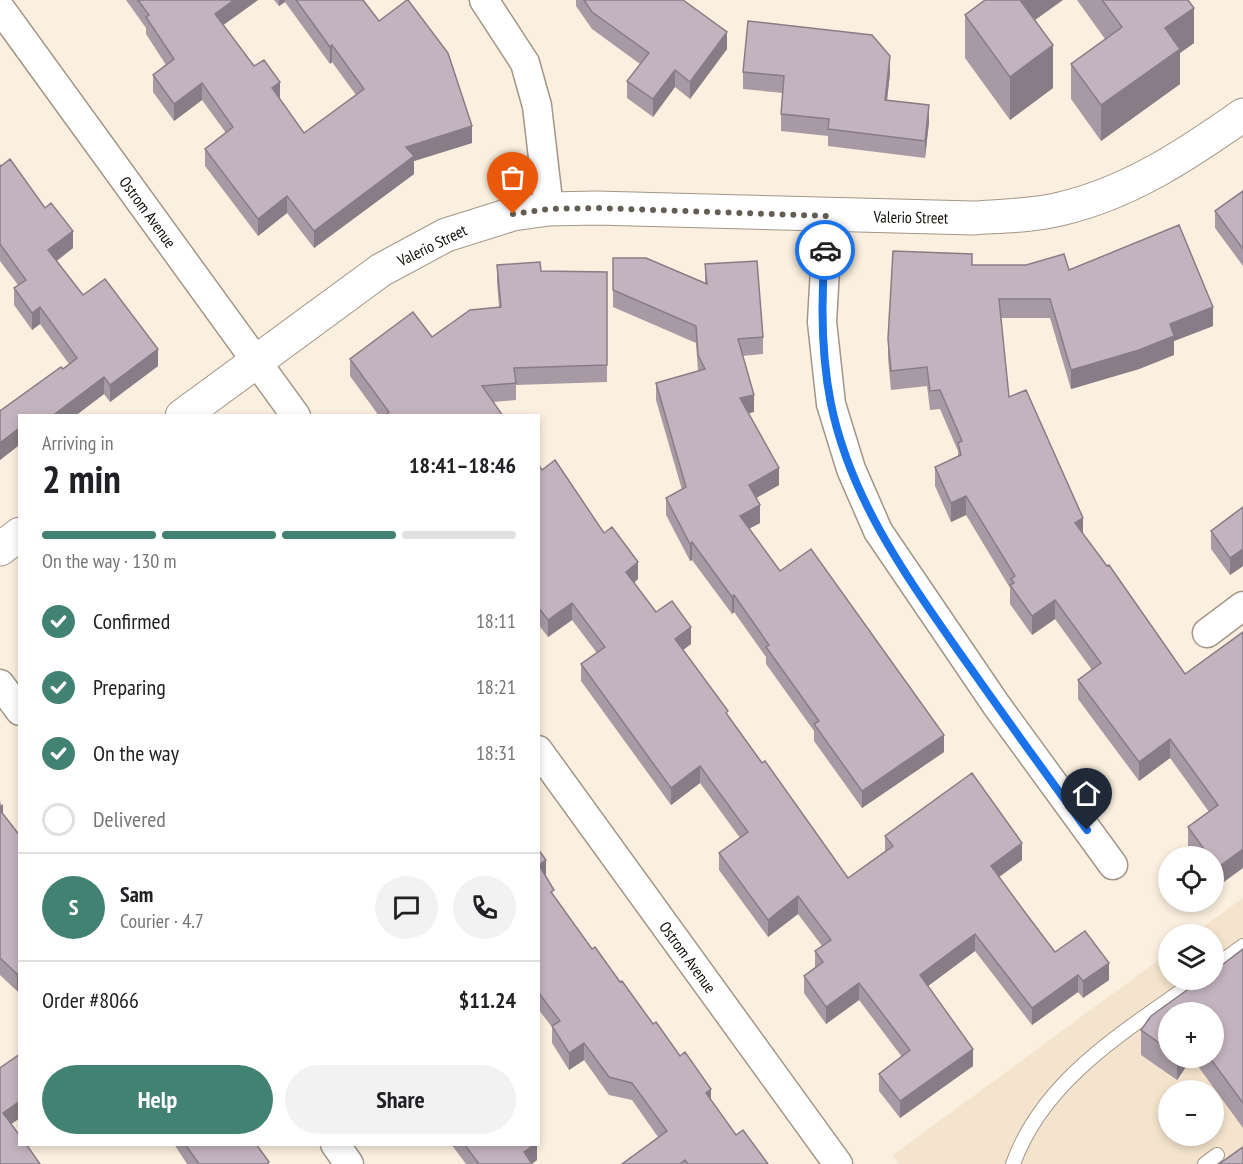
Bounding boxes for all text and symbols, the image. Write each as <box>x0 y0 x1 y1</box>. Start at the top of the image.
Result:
pin <box>487 152 538 214</box>
icon: bag <box>496 161 529 194</box>
street label: Ostrom Avenue <box>115 172 181 252</box>
street label: Valerio Street <box>872 206 949 228</box>
street label: Valerio Street <box>393 219 471 271</box>
courier <box>795 220 855 280</box>
icon: car <box>809 234 842 267</box>
text: Arriving in <box>42 430 114 456</box>
text: 18:41–18:46 <box>409 451 516 479</box>
text: 2 min <box>42 453 121 504</box>
text: On the way · 130 m <box>42 548 177 574</box>
icon: check <box>42 605 75 638</box>
text: Confirmed <box>93 607 170 635</box>
text: 18:11 <box>476 608 516 634</box>
icon: check <box>42 671 75 704</box>
text: Preparing <box>93 673 166 701</box>
text: 18:21 <box>476 674 516 700</box>
icon: check <box>42 737 75 770</box>
text: On the way <box>93 739 179 767</box>
text: 18:31 <box>476 740 516 766</box>
pin <box>1061 768 1112 830</box>
icon: home <box>1070 777 1103 810</box>
text: Delivered <box>93 805 166 833</box>
map controls <box>1158 846 1224 1146</box>
button: locate <box>1158 846 1224 912</box>
button: chat <box>375 876 438 939</box>
button: phone <box>453 876 516 939</box>
text: Sam <box>120 880 153 908</box>
text: S <box>69 893 78 921</box>
text: Courier · 4.7 <box>120 908 204 934</box>
street label: Ostrom Avenue <box>655 917 721 997</box>
button: layers <box>1158 924 1224 990</box>
text: Order #8066 <box>42 986 139 1014</box>
text: $11.24 <box>459 986 516 1014</box>
button: + <box>1158 1002 1224 1068</box>
button: Help <box>42 1065 273 1134</box>
button: Share <box>285 1065 516 1134</box>
button: − <box>1158 1080 1224 1146</box>

